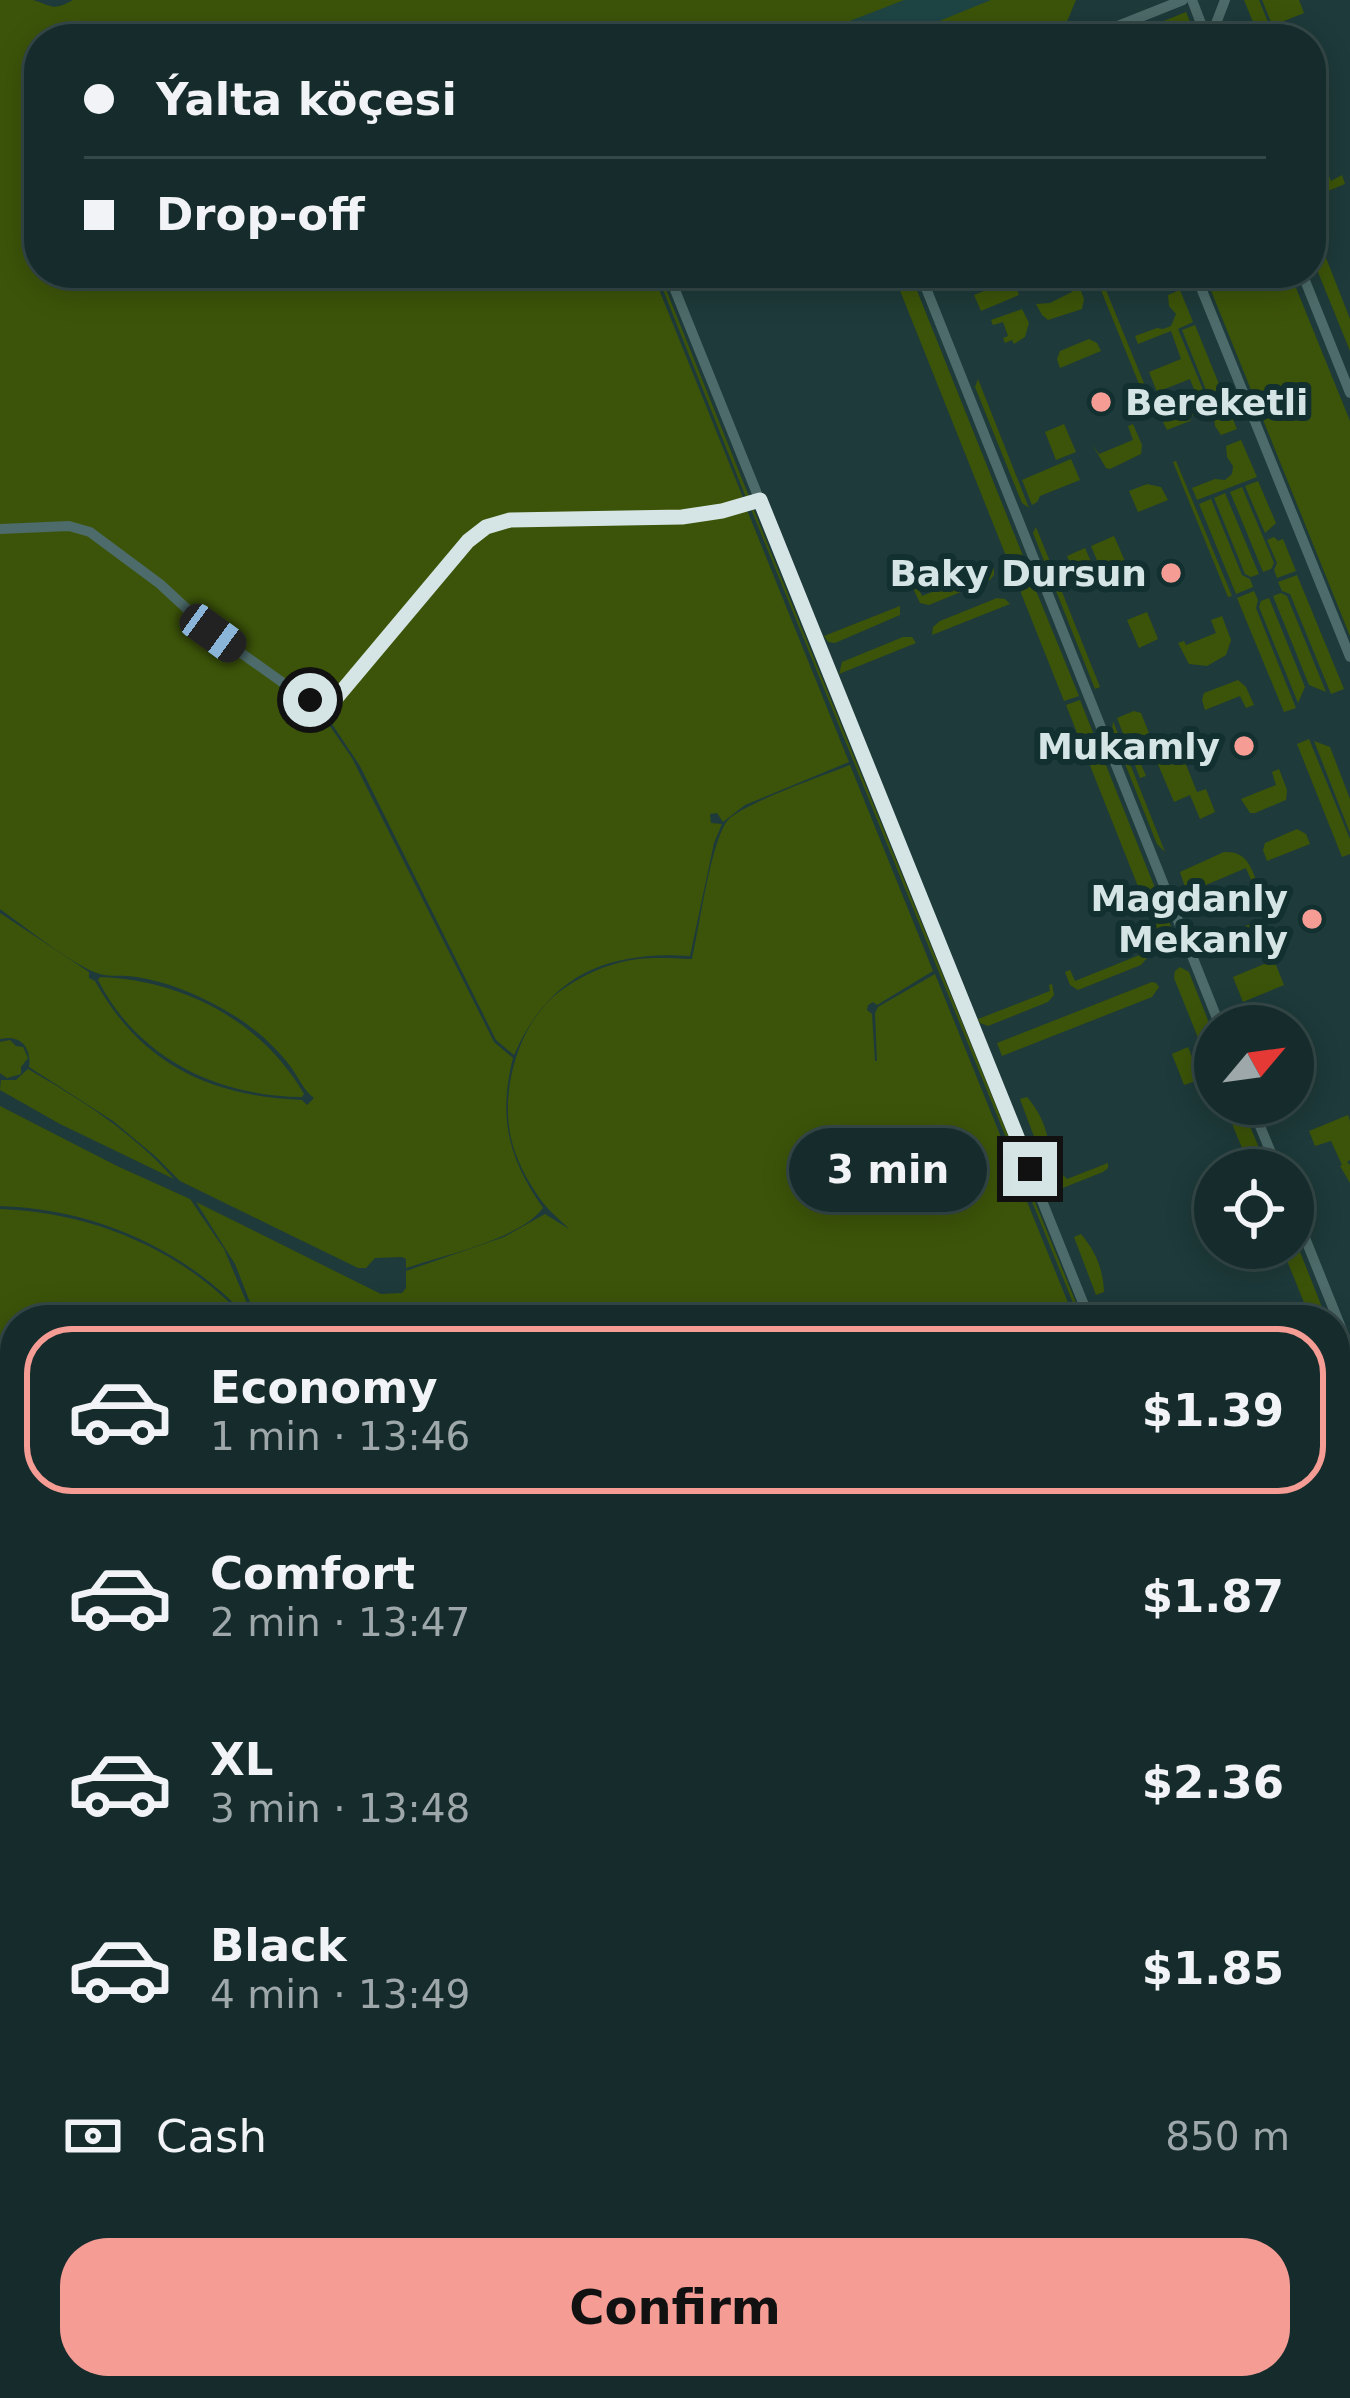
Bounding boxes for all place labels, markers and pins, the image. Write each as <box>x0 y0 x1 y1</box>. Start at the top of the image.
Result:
place label: Bereketli <box>1125 382 1308 423</box>
marker: Bereketli <box>1088 389 1114 415</box>
place label: Baky Dursun <box>889 553 1147 594</box>
marker: Baky Dursun <box>1158 560 1184 586</box>
place label: Mukamly <box>1037 726 1220 767</box>
marker: Mukamly <box>1231 733 1257 759</box>
place label: Magdanly Mekanly <box>1091 878 1288 960</box>
marker: Magdanly Mekanly <box>1299 906 1325 932</box>

